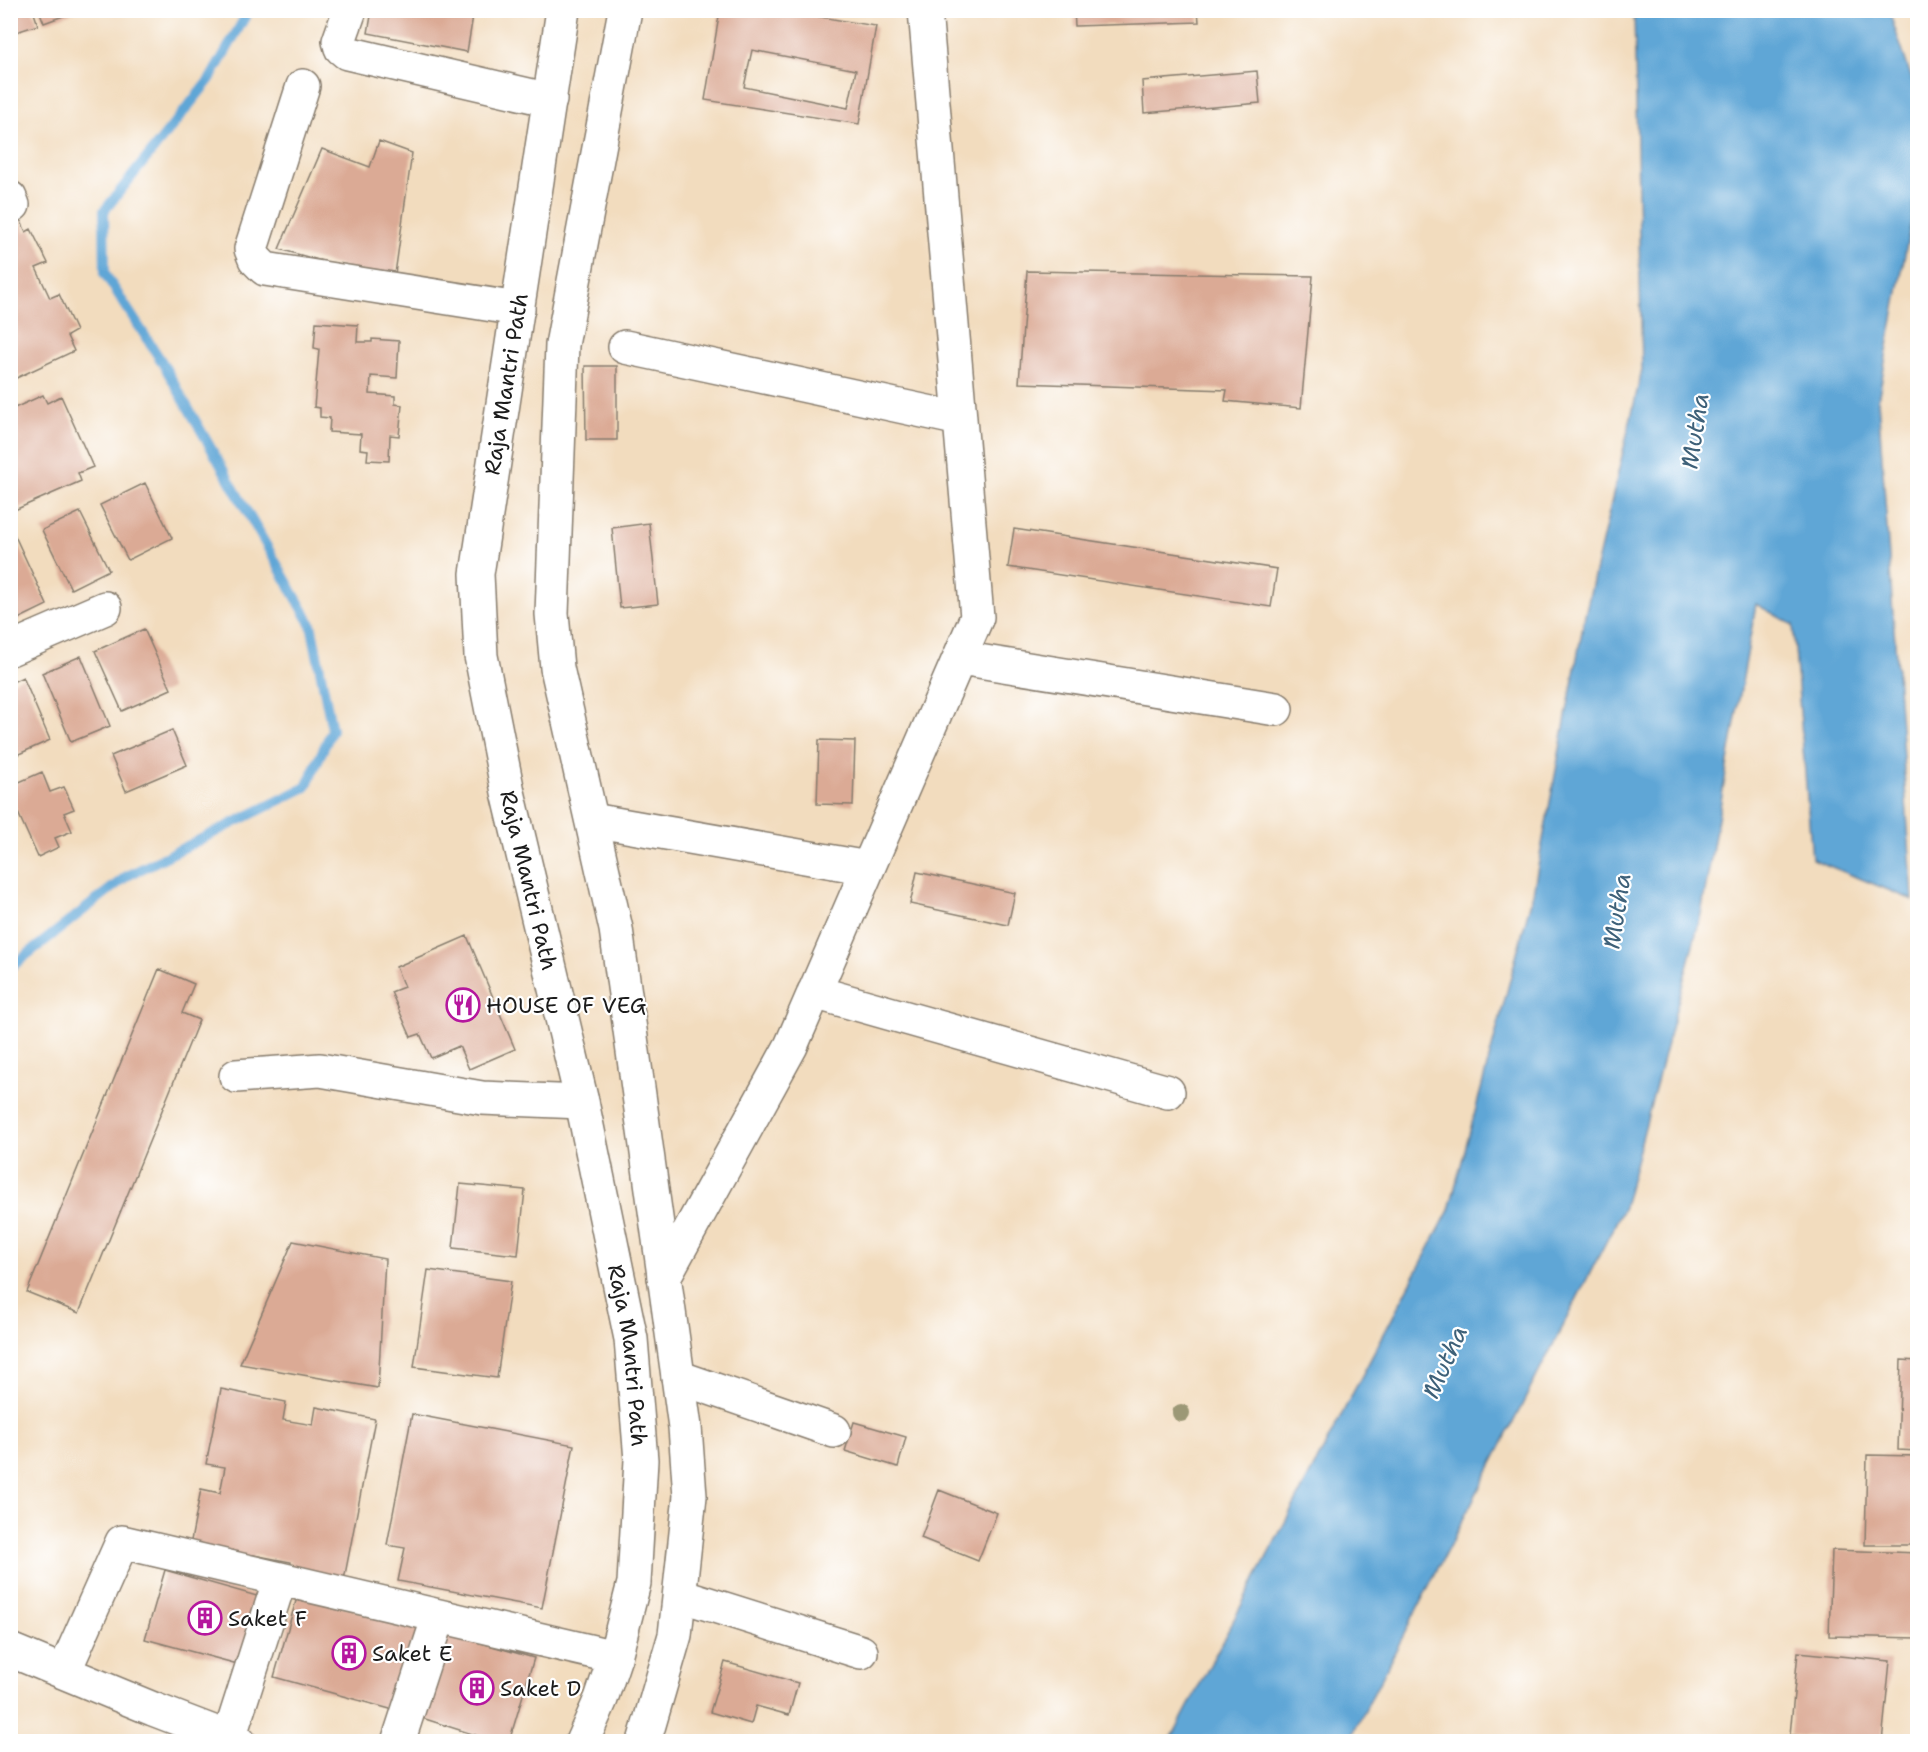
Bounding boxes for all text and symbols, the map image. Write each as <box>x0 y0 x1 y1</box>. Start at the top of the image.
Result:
street label: Raja Mantri Path <box>477 291 535 477</box>
water label: Mutha <box>1673 391 1717 471</box>
street label: Raja Mantri Path <box>494 787 565 973</box>
water label: Mutha <box>1595 871 1639 951</box>
restaurant icon: HOUSE OF VEG <box>445 987 481 1023</box>
place label: HOUSE OF VEG <box>486 991 647 1020</box>
street label: Raja Mantri Path <box>601 1262 654 1448</box>
water label: Mutha <box>1415 1321 1475 1403</box>
building icon: Saket F <box>187 1600 223 1636</box>
place label: Saket F <box>228 1604 307 1633</box>
building icon: Saket E <box>331 1635 367 1671</box>
place label: Saket E <box>372 1639 453 1668</box>
building icon: Saket D <box>459 1670 495 1706</box>
place label: Saket D <box>500 1674 581 1703</box>

